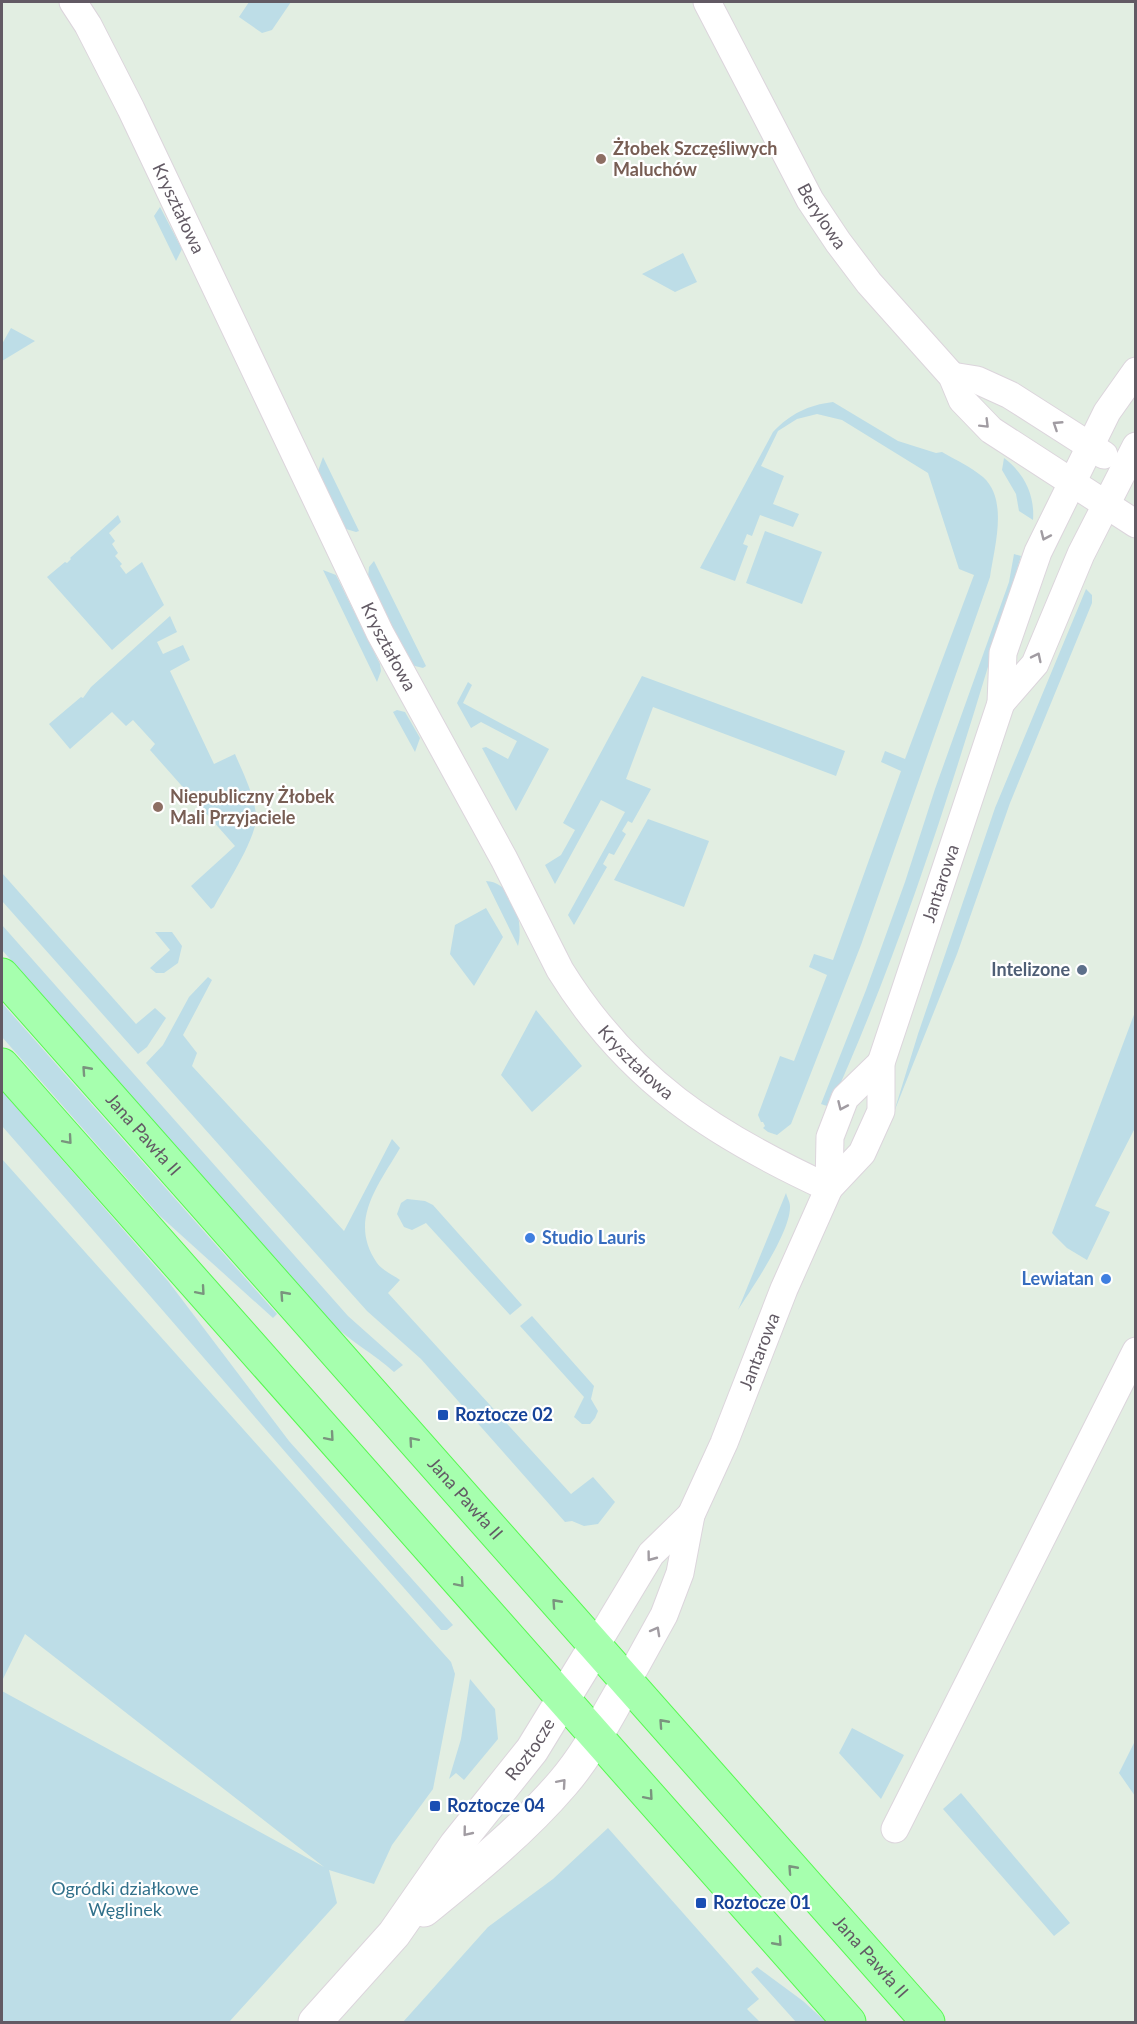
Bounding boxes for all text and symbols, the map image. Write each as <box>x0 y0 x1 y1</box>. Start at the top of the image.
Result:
place label: Żłobek Szczęśliwych Maluchów <box>613 137 778 180</box>
marker: Żłobek Szczęśliwych Maluchów <box>594 152 608 166</box>
street label: Kryształowa <box>148 159 210 257</box>
street label: Berylowa <box>793 179 851 253</box>
one-way arrow <box>978 417 989 427</box>
one-way arrow <box>1052 421 1063 432</box>
one-way arrow <box>1040 530 1052 541</box>
street label: Kryształowa <box>357 598 422 695</box>
one-way arrow <box>1029 653 1041 664</box>
place label: Niepubliczny Żłobek Mali Przyjaciele <box>170 785 335 828</box>
marker: Niepubliczny Żłobek Mali Przyjaciele <box>151 800 165 814</box>
street label: Jantarowa <box>917 841 963 925</box>
place label: Intelizone <box>991 958 1070 980</box>
marker: Intelizone <box>1075 963 1089 977</box>
street label: Kryształowa <box>594 1020 679 1104</box>
one-way arrow <box>82 1066 93 1077</box>
street label: Jana Pawła II <box>102 1088 186 1180</box>
one-way arrow <box>837 1100 849 1111</box>
one-way arrow <box>61 1133 72 1144</box>
place label: Studio Lauris <box>542 1226 646 1248</box>
marker: Studio Lauris <box>523 1231 537 1245</box>
place label: Lewiatan <box>1022 1267 1094 1289</box>
marker: Lewiatan <box>1099 1272 1113 1286</box>
one-way arrow <box>194 1284 205 1295</box>
one-way arrow <box>280 1291 291 1302</box>
street label: Jantarowa <box>734 1309 784 1393</box>
place label: Roztocze 02 <box>455 1403 553 1425</box>
marker: Roztocze 02 <box>436 1408 450 1422</box>
one-way arrow <box>323 1430 334 1441</box>
one-way arrow <box>410 1437 421 1448</box>
street label: Jana Pawła II <box>424 1452 508 1544</box>
one-way arrow <box>647 1550 658 1561</box>
one-way arrow <box>453 1576 464 1587</box>
one-way arrow <box>552 1599 563 1610</box>
one-way arrow <box>649 1627 660 1637</box>
street label: Roztocze <box>500 1714 559 1785</box>
one-way arrow <box>659 1719 670 1730</box>
one-way arrow <box>555 1779 566 1790</box>
one-way arrow <box>642 1789 653 1800</box>
place label: Roztocze 04 <box>447 1794 545 1816</box>
marker: Roztocze 04 <box>428 1799 442 1813</box>
one-way arrow <box>463 1825 474 1836</box>
one-way arrow <box>788 1865 799 1876</box>
park label: Ogródki działkowe Węglinek <box>51 1877 199 1920</box>
place label: Roztocze 01 <box>713 1891 811 1913</box>
marker: Roztocze 01 <box>694 1896 708 1910</box>
street label: Jana Pawła II <box>829 1911 914 2002</box>
one-way arrow <box>771 1935 782 1946</box>

